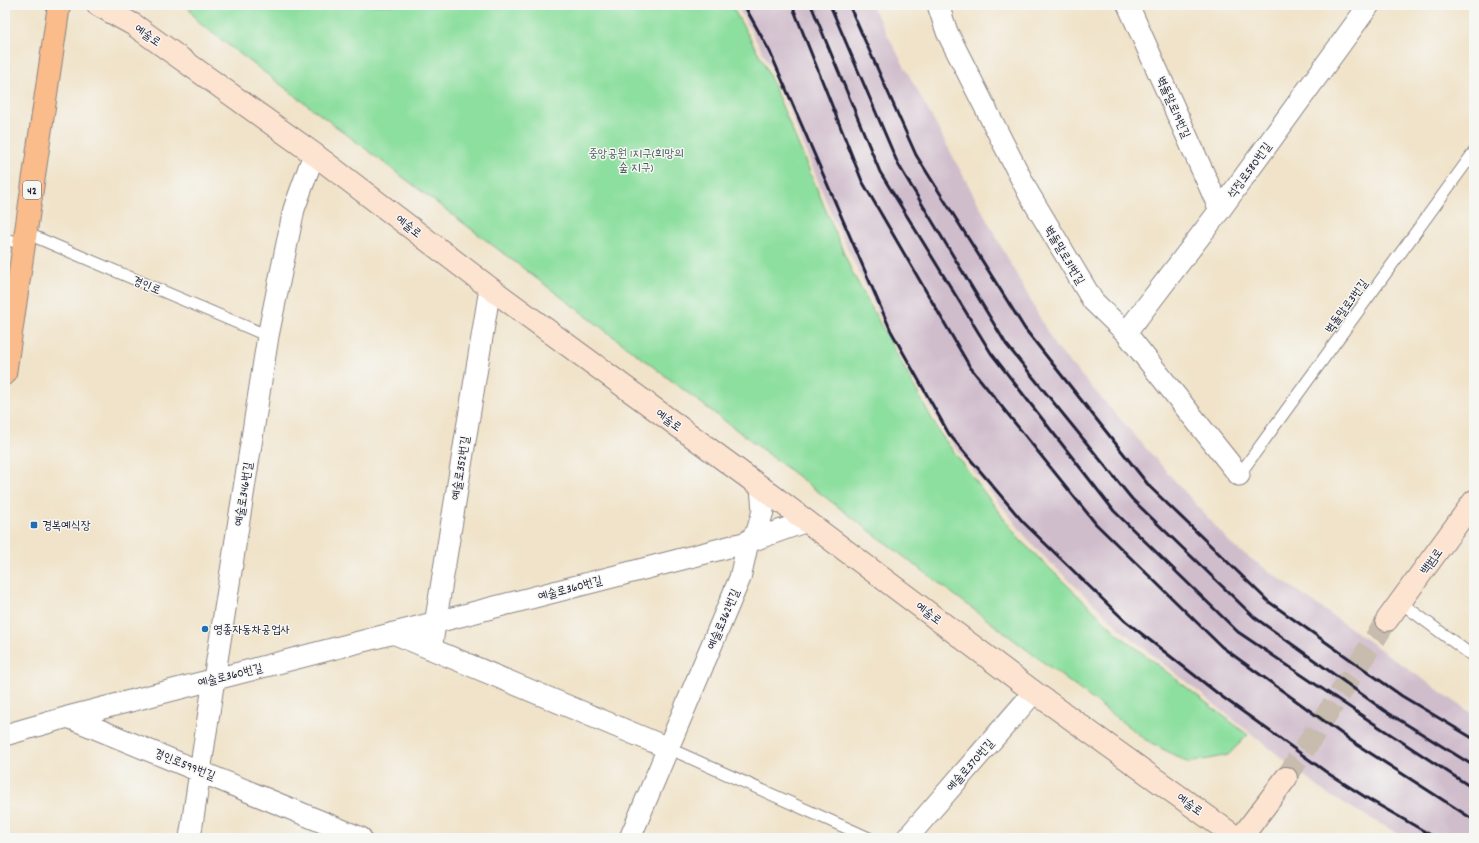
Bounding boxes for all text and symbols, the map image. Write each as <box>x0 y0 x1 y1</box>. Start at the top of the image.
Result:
street label: 예술로 <box>130 21 164 51</box>
street label: 벽돌말로19번길 <box>1151 74 1194 142</box>
street label: 석정로580번길 <box>1224 139 1276 202</box>
park label: 중앙공원 1지구(희망의 숲 지구) <box>588 146 684 177</box>
road number: 42 <box>23 181 41 199</box>
street label: 예술로 <box>391 212 425 243</box>
street label: 벽돌말로31번길 <box>1039 223 1088 289</box>
street label: 경인로 <box>130 273 163 300</box>
street label: 벽돌말로3번길 <box>1322 276 1373 337</box>
street label: 예술로 <box>651 406 685 437</box>
street label: 예술로352번길 <box>448 435 475 501</box>
street label: 예술로346번길 <box>231 461 258 527</box>
place label: 경복예식장 <box>42 518 91 535</box>
marker: 경복예식장 <box>29 520 39 530</box>
street label: 백범로 <box>1417 545 1448 579</box>
street label: 예술로360번길 <box>536 573 605 606</box>
street label: 예술로362번길 <box>704 586 745 653</box>
street label: 예술로 <box>911 599 945 630</box>
place label: 영종자동차공업사 <box>213 622 290 639</box>
marker: 영종자동차공업사 <box>200 624 210 634</box>
street label: 예술로360번길 <box>196 660 265 693</box>
street label: 예술로370번길 <box>943 736 999 796</box>
street label: 경인로599번길 <box>151 745 218 786</box>
street label: 예술로 <box>1172 790 1206 821</box>

